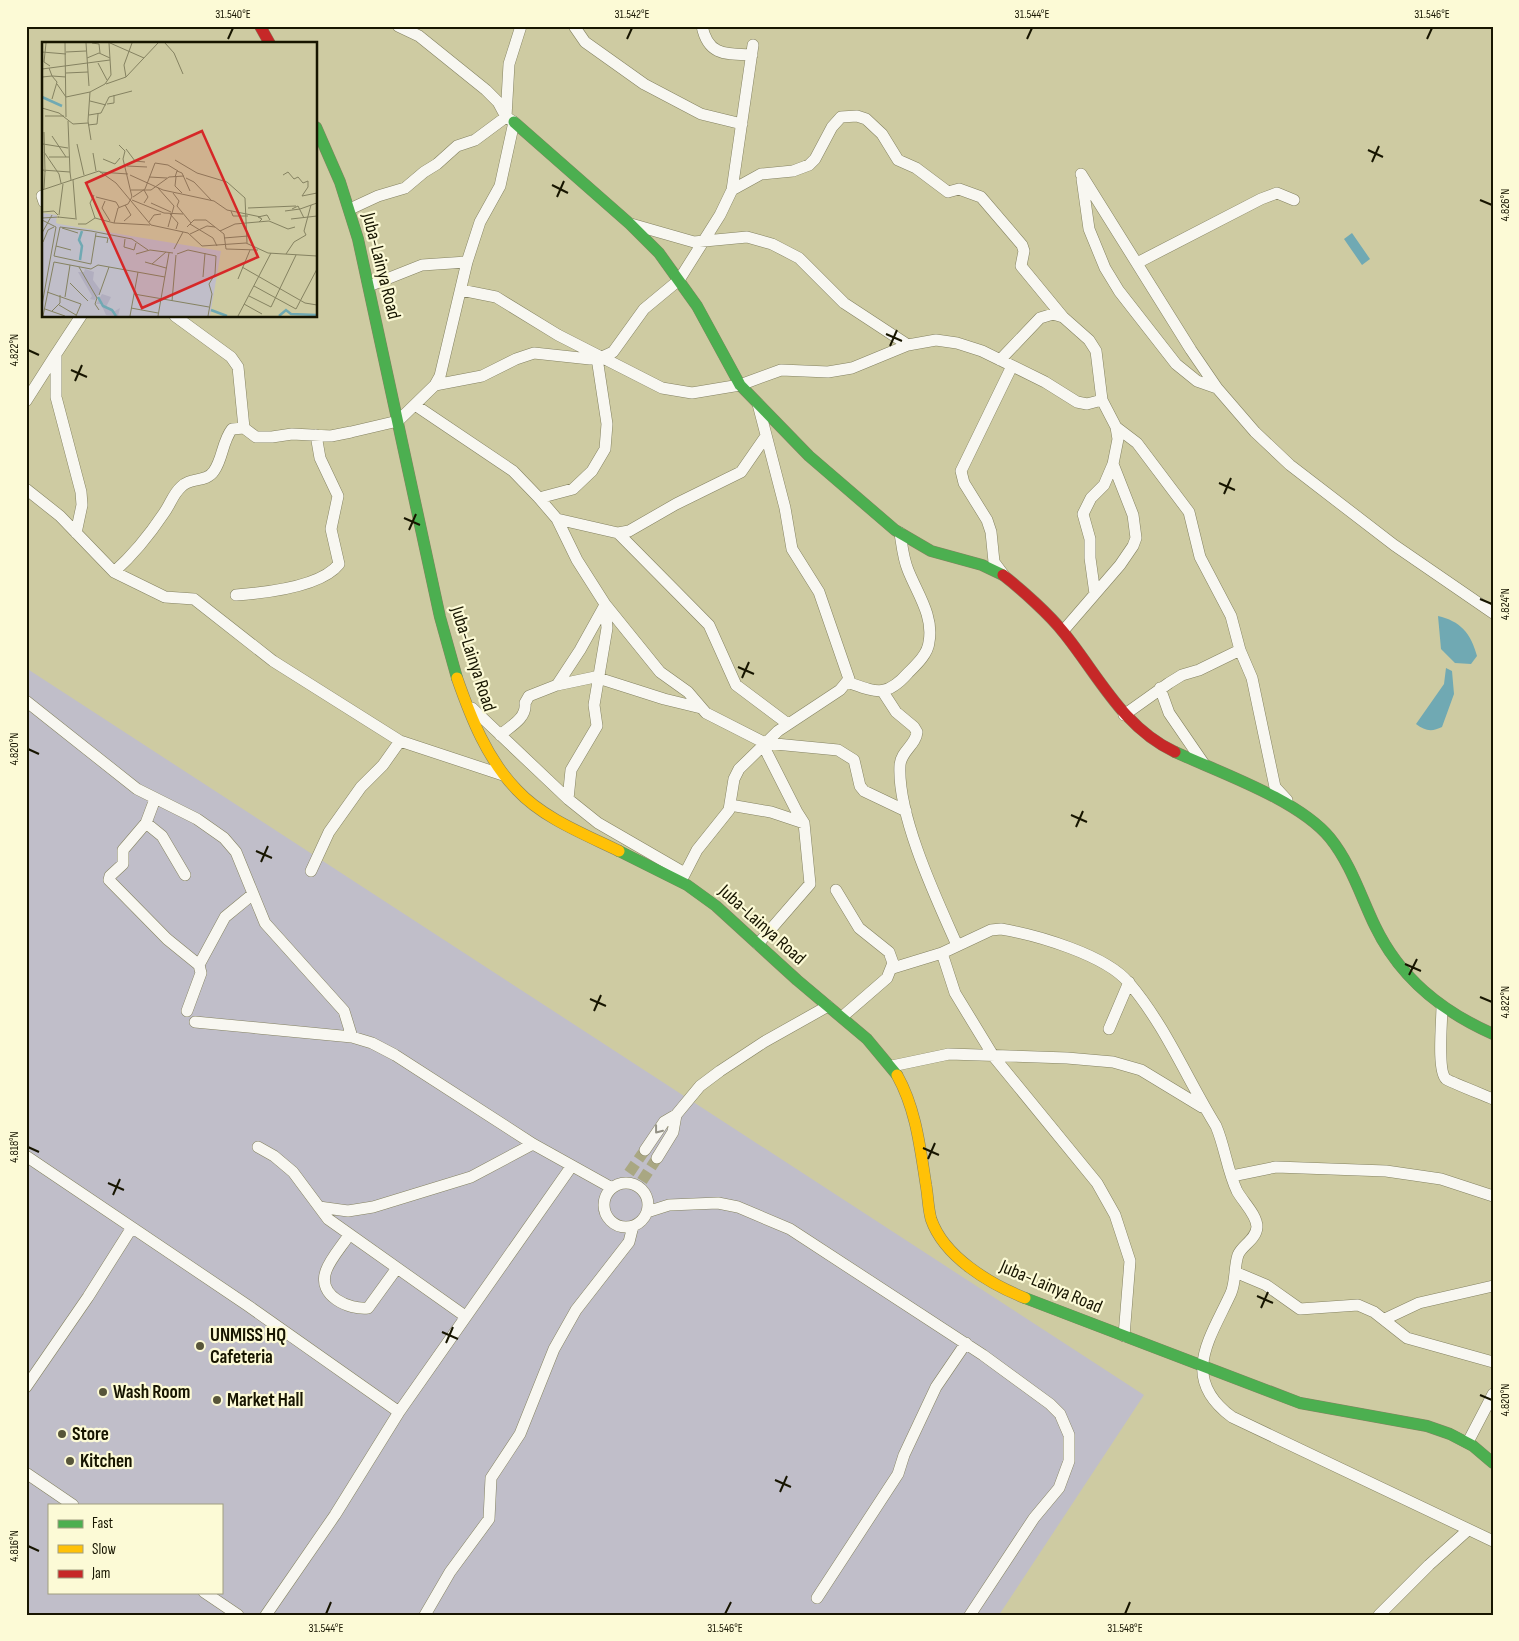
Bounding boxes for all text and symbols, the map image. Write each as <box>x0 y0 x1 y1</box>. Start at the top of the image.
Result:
text: 31.540°E <box>215 7 251 22</box>
text: 31.542°E <box>614 7 650 22</box>
text: 31.544°E <box>1015 7 1049 22</box>
text: 31.546°E <box>1414 7 1450 22</box>
inset map <box>42 42 318 318</box>
text: 4.826°N <box>1498 189 1513 221</box>
street label: Juba-Lainya Road <box>356 209 405 322</box>
text: 4.822°N <box>7 334 22 366</box>
text: 4.824°N <box>1498 588 1513 620</box>
street label: Juba-Lainya Road <box>445 603 501 714</box>
text: 4.820°N <box>7 733 22 765</box>
street label: Juba-Lainya Road <box>713 879 810 970</box>
text: 4.822°N <box>1498 986 1513 1018</box>
one-way arrow <box>655 1124 664 1134</box>
text: 4.818°N <box>7 1131 22 1163</box>
street label: Juba-Lainya Road <box>995 1255 1106 1319</box>
place label: UNMISS HQ Cafeteria <box>210 1324 286 1369</box>
marker: UNMISS HQ Cafeteria <box>194 1340 206 1352</box>
place label: Wash Room <box>113 1381 190 1404</box>
text: 4.820°N <box>1498 1384 1513 1416</box>
marker: Wash Room <box>97 1386 109 1398</box>
place label: Market Hall <box>227 1389 303 1412</box>
marker: Market Hall <box>211 1394 223 1406</box>
place label: Store <box>72 1423 109 1446</box>
marker: Store <box>56 1428 68 1440</box>
place label: Kitchen <box>80 1450 132 1473</box>
marker: Kitchen <box>64 1455 76 1467</box>
legend <box>48 1504 222 1594</box>
text: Fast <box>92 1514 114 1533</box>
text: 4.816°N <box>7 1530 22 1562</box>
text: Slow <box>92 1540 116 1559</box>
text: Jam <box>91 1564 110 1583</box>
text: 31.544°E <box>309 1621 343 1636</box>
text: 31.546°E <box>707 1621 743 1636</box>
text: 31.548°E <box>1107 1621 1143 1636</box>

